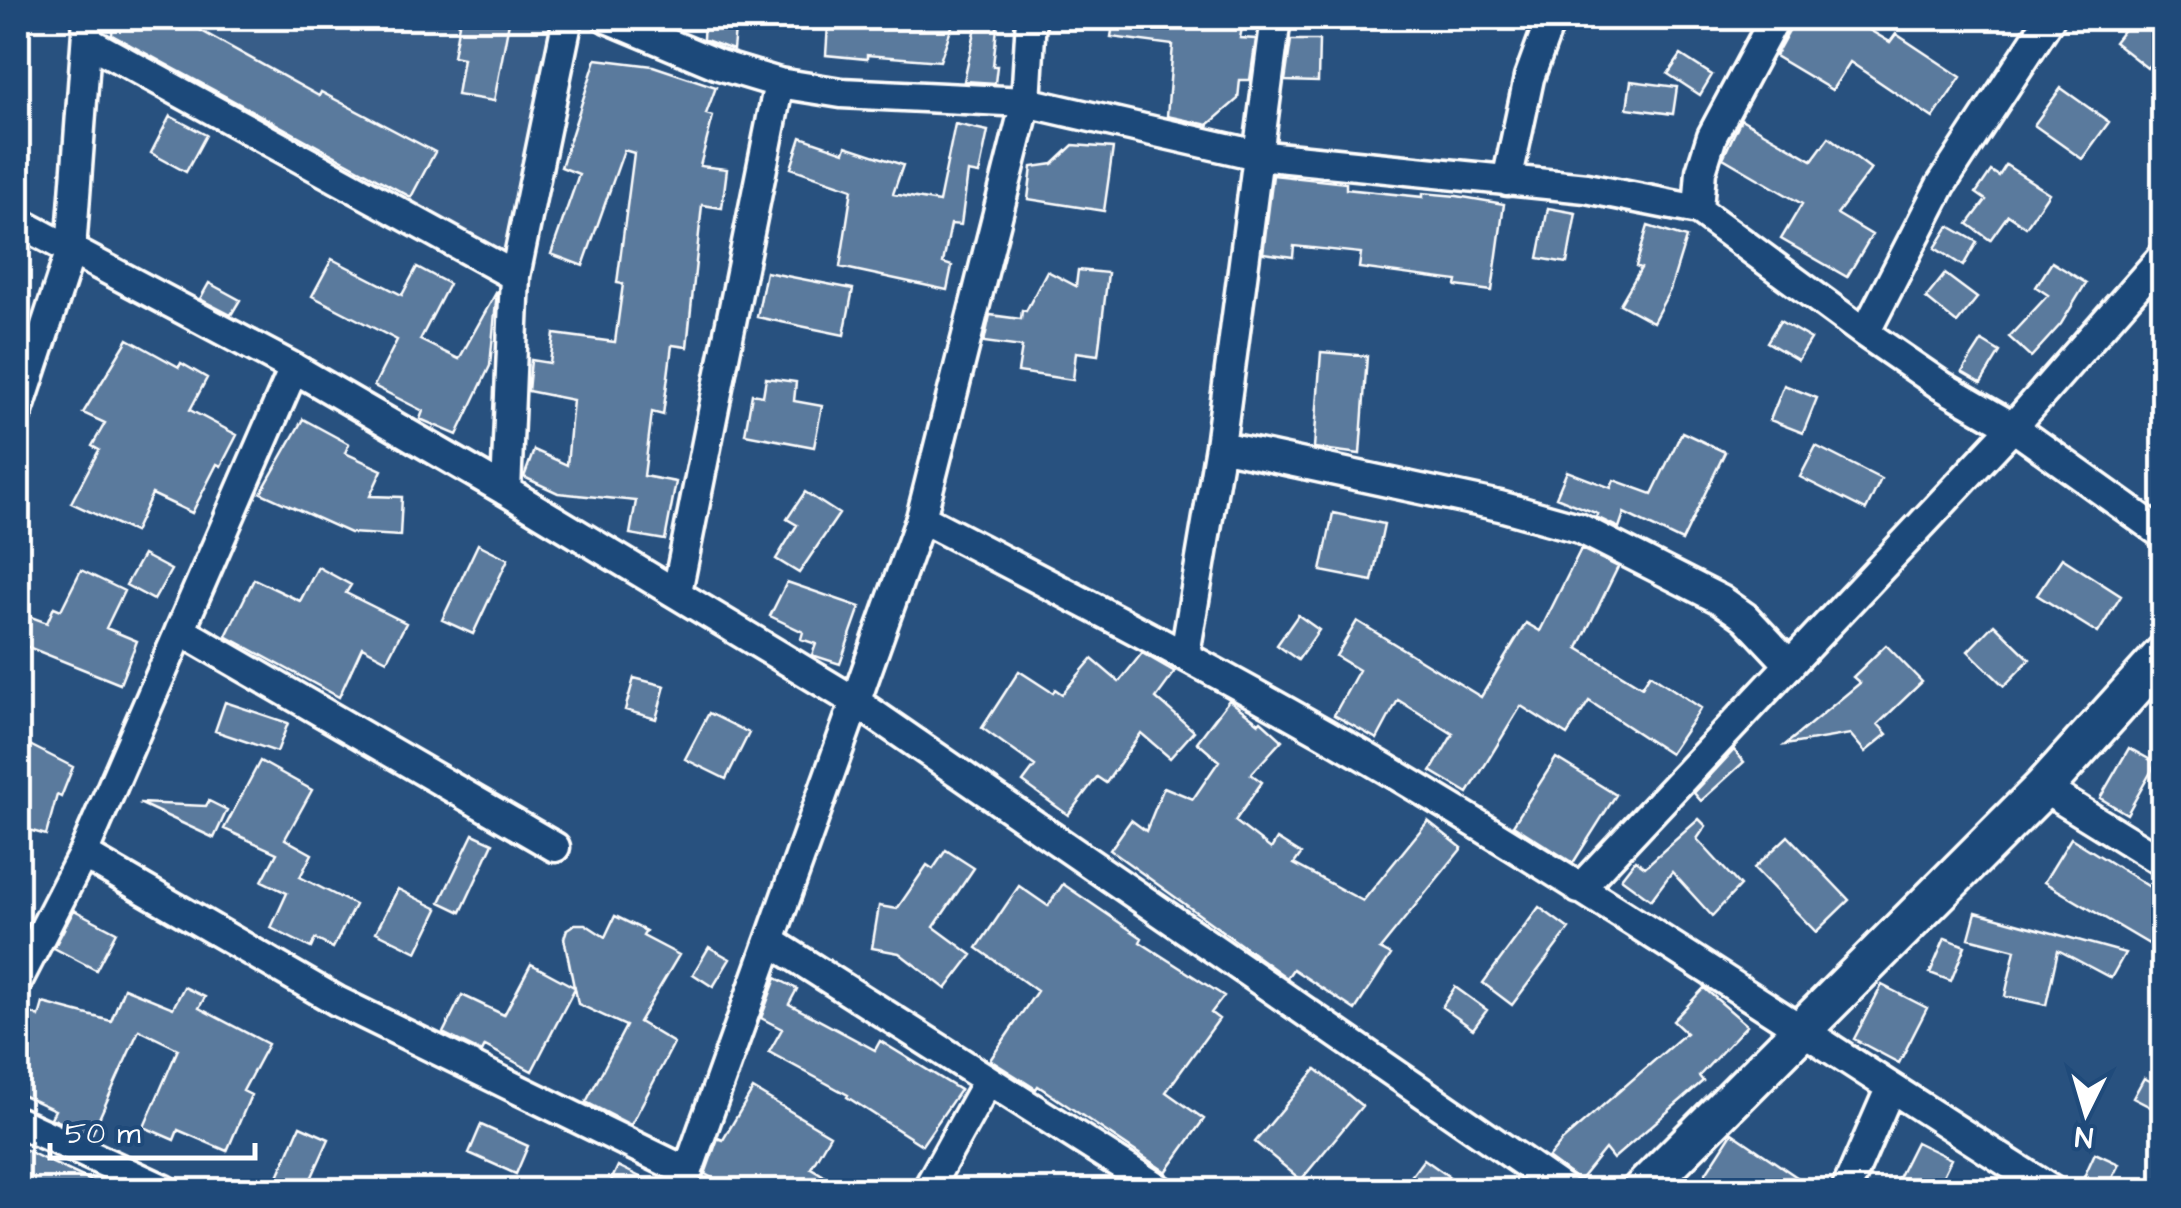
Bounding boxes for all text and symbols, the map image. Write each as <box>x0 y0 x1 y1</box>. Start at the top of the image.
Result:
north arrow <box>2036 1063 2136 1163</box>
scale bar <box>50 1098 255 1160</box>
text: 50 m <box>65 1113 141 1155</box>
text: N <box>2073 1116 2094 1157</box>

